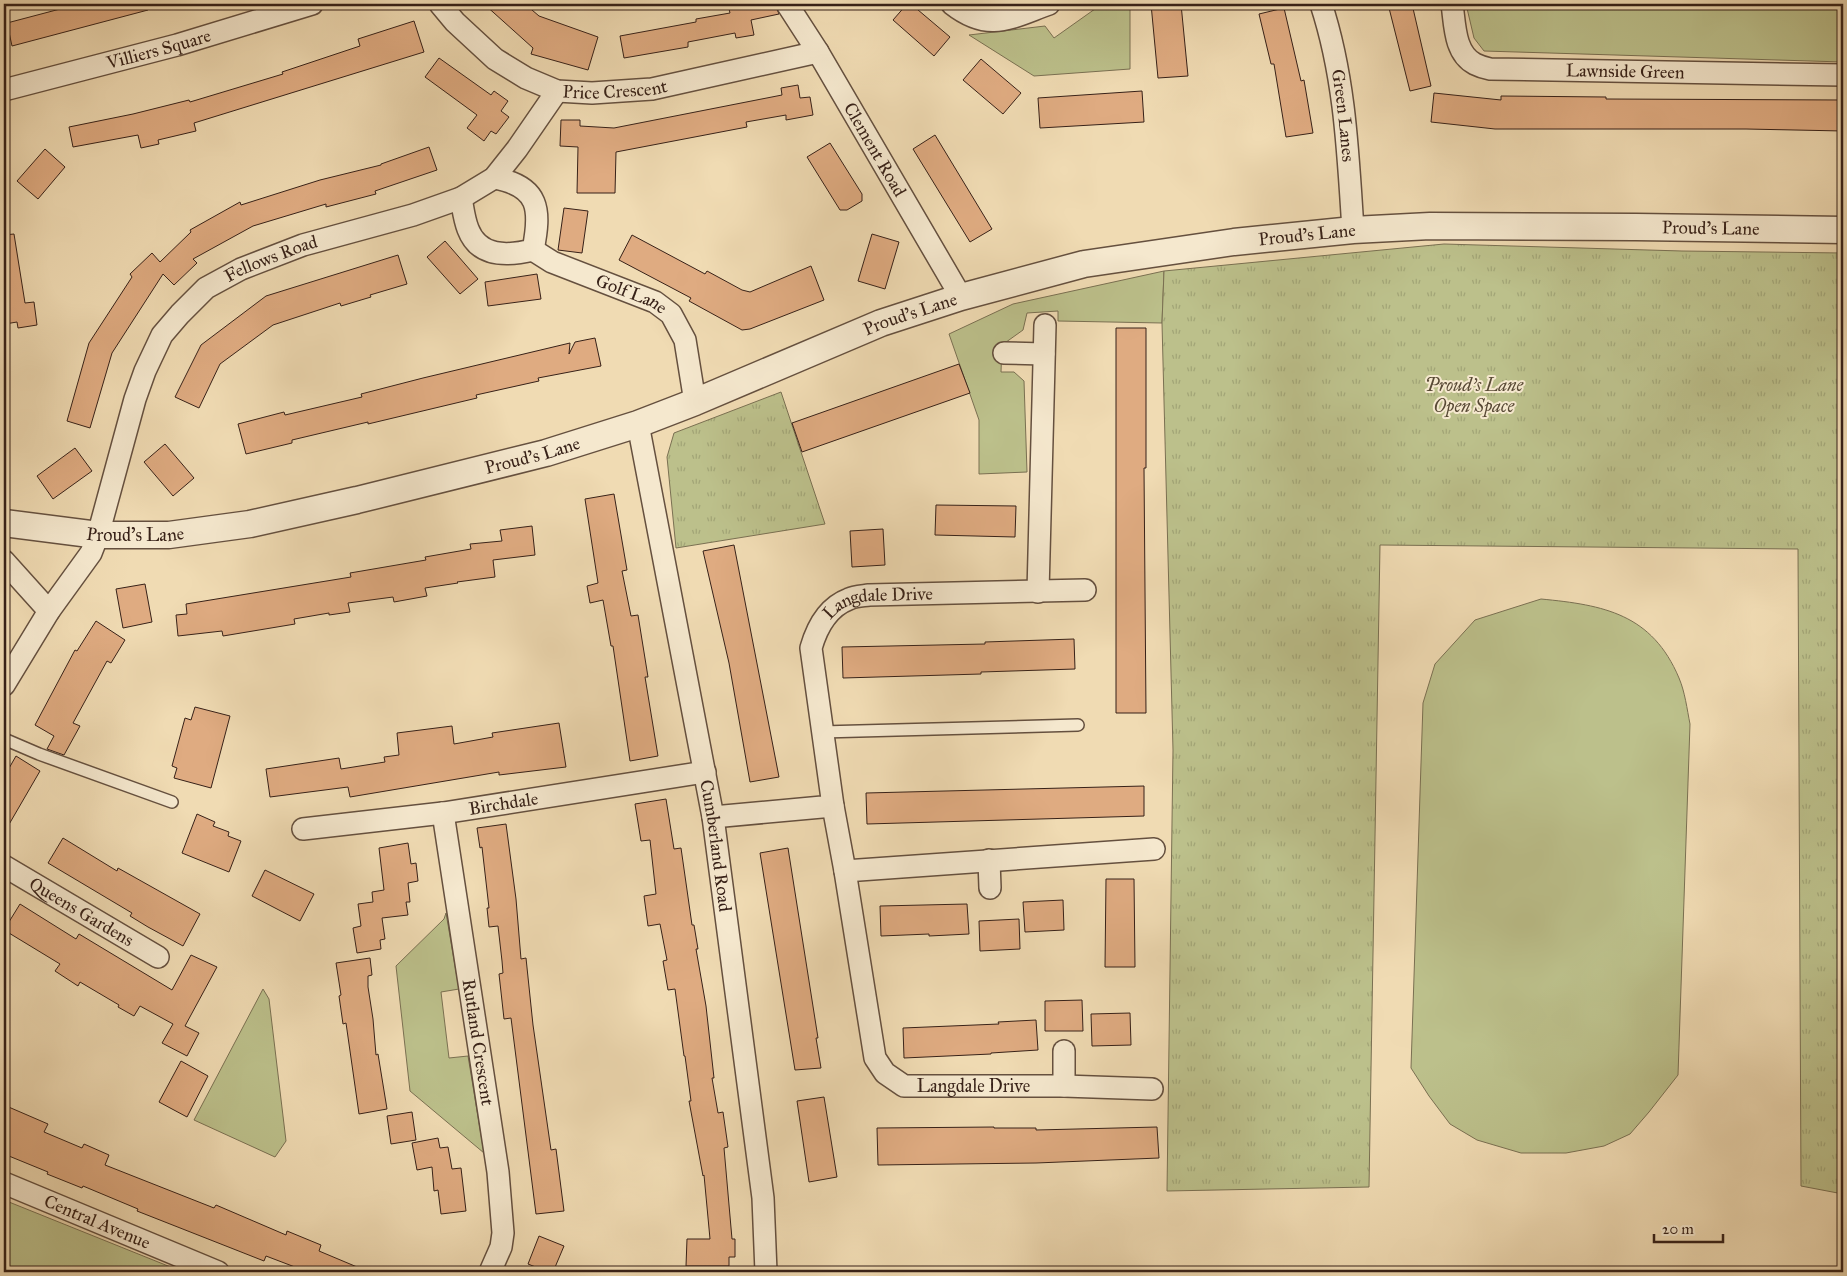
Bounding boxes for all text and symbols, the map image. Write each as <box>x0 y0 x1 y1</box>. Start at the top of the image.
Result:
street label: Villiers Square <box>103 24 214 74</box>
street label: Lawnside Green <box>1566 59 1685 83</box>
street label: Green Lanes <box>1327 67 1359 163</box>
street label: Price Crescent <box>562 75 670 104</box>
street label: Clement Road <box>839 98 911 201</box>
street label: Proud's Lane <box>1662 216 1760 240</box>
street label: Proud's Lane <box>1257 219 1357 250</box>
street label: Fellows Road <box>220 231 320 287</box>
street label: Golf Lane <box>593 269 672 318</box>
street label: Proud's Lane <box>860 288 960 340</box>
park label: Proud's Lane Open Space <box>1425 374 1524 418</box>
street label: Proud's Lane <box>482 432 583 479</box>
street label: Proud's Lane <box>85 522 185 546</box>
street label: Langdale Drive <box>818 583 933 624</box>
street label: Cumberland Road <box>695 778 736 913</box>
street label: Birchdale <box>467 787 540 820</box>
street label: Queens Gardens <box>25 872 138 951</box>
street label: Rutland Crescent <box>458 977 499 1108</box>
street label: Langdale Drive <box>917 1075 1030 1098</box>
street label: Central Avenue <box>41 1190 154 1254</box>
scale bar <box>1654 1211 1723 1243</box>
text: 20 m <box>1662 1220 1694 1238</box>

